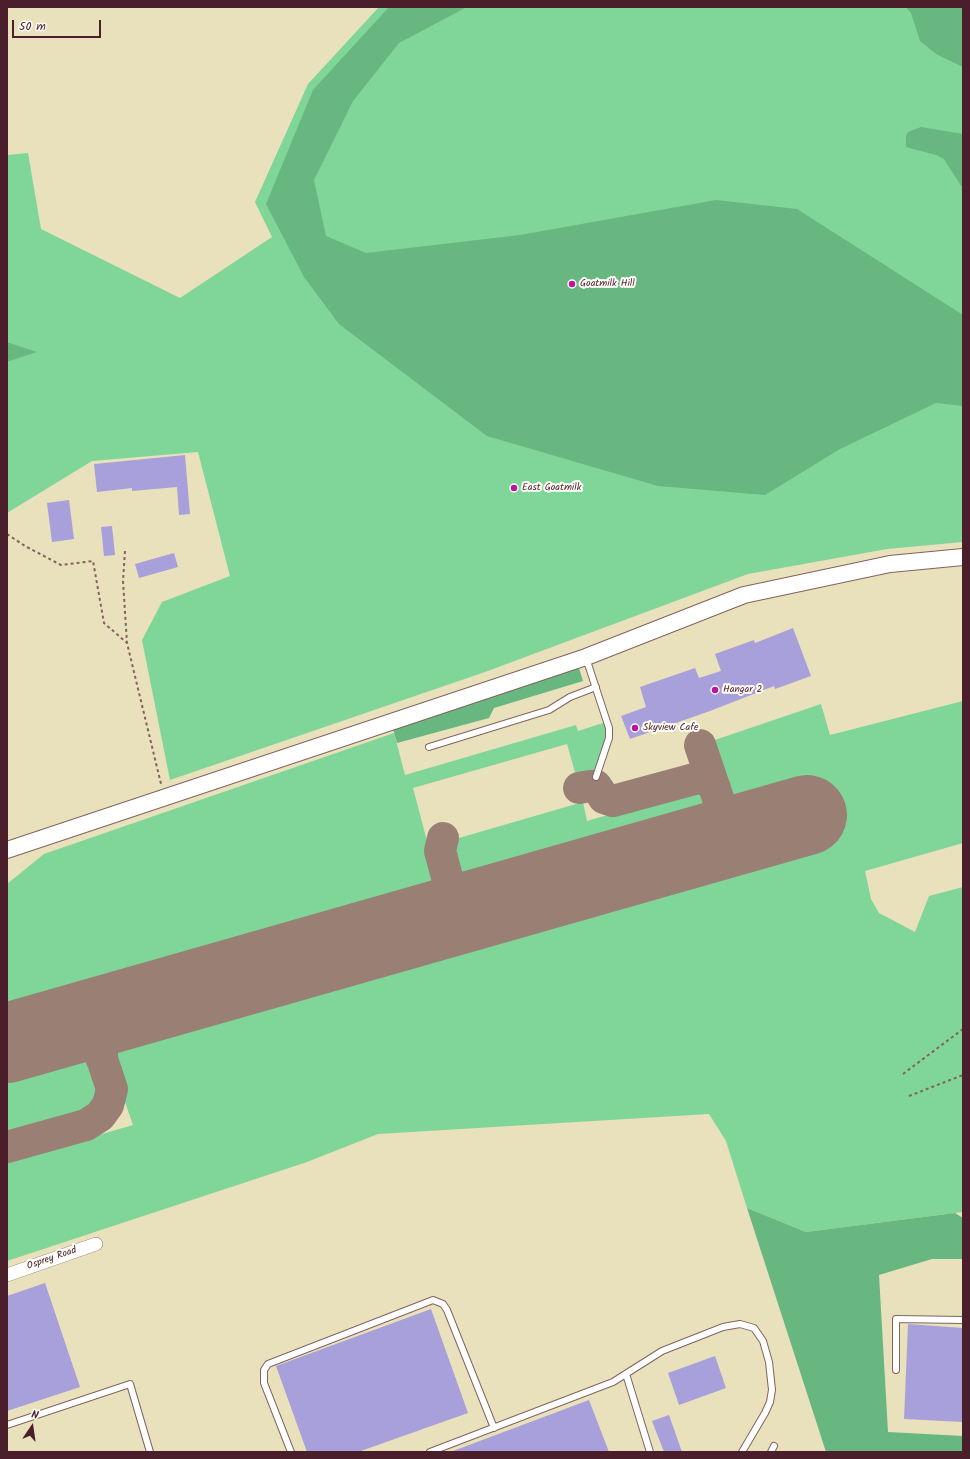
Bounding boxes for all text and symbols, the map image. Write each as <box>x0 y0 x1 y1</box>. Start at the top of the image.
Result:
scale bar <box>14 12 103 38</box>
text: 50 m <box>19 17 46 36</box>
place label: Goatmilk Hill <box>580 278 635 290</box>
marker: Goatmilk Hill <box>567 279 577 289</box>
place label: East Goatmilk <box>522 482 581 494</box>
marker: East Goatmilk <box>509 483 519 493</box>
place label: Hangar 2 <box>723 684 762 696</box>
marker: Hangar 2 <box>710 685 720 695</box>
place label: Skyview Cafe <box>643 722 698 734</box>
marker: Skyview Cafe <box>630 723 640 733</box>
street label: Osprey Road <box>26 1245 78 1273</box>
text: N <box>29 1406 40 1425</box>
north arrow <box>12 1407 52 1447</box>

